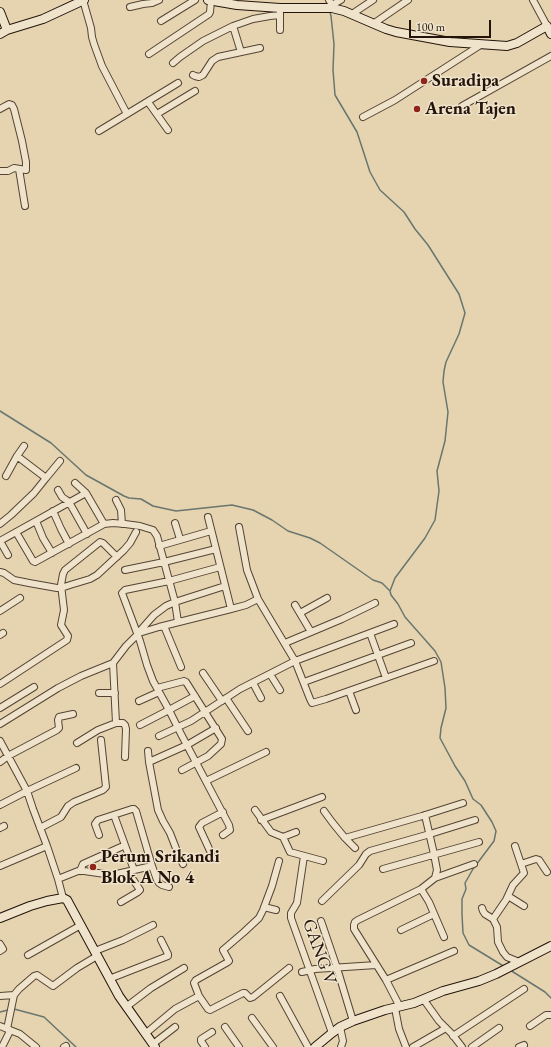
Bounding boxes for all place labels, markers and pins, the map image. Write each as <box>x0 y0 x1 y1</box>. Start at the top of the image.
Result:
place label: Suradipa <box>432 70 499 92</box>
marker: Suradipa <box>419 76 429 86</box>
place label: Arena Tajen <box>425 98 516 120</box>
marker: Arena Tajen <box>412 104 422 114</box>
place label: Perum Srikandi Blok A No 4 <box>101 846 220 888</box>
marker: Perum Srikandi Blok A No 4 <box>88 862 98 872</box>

